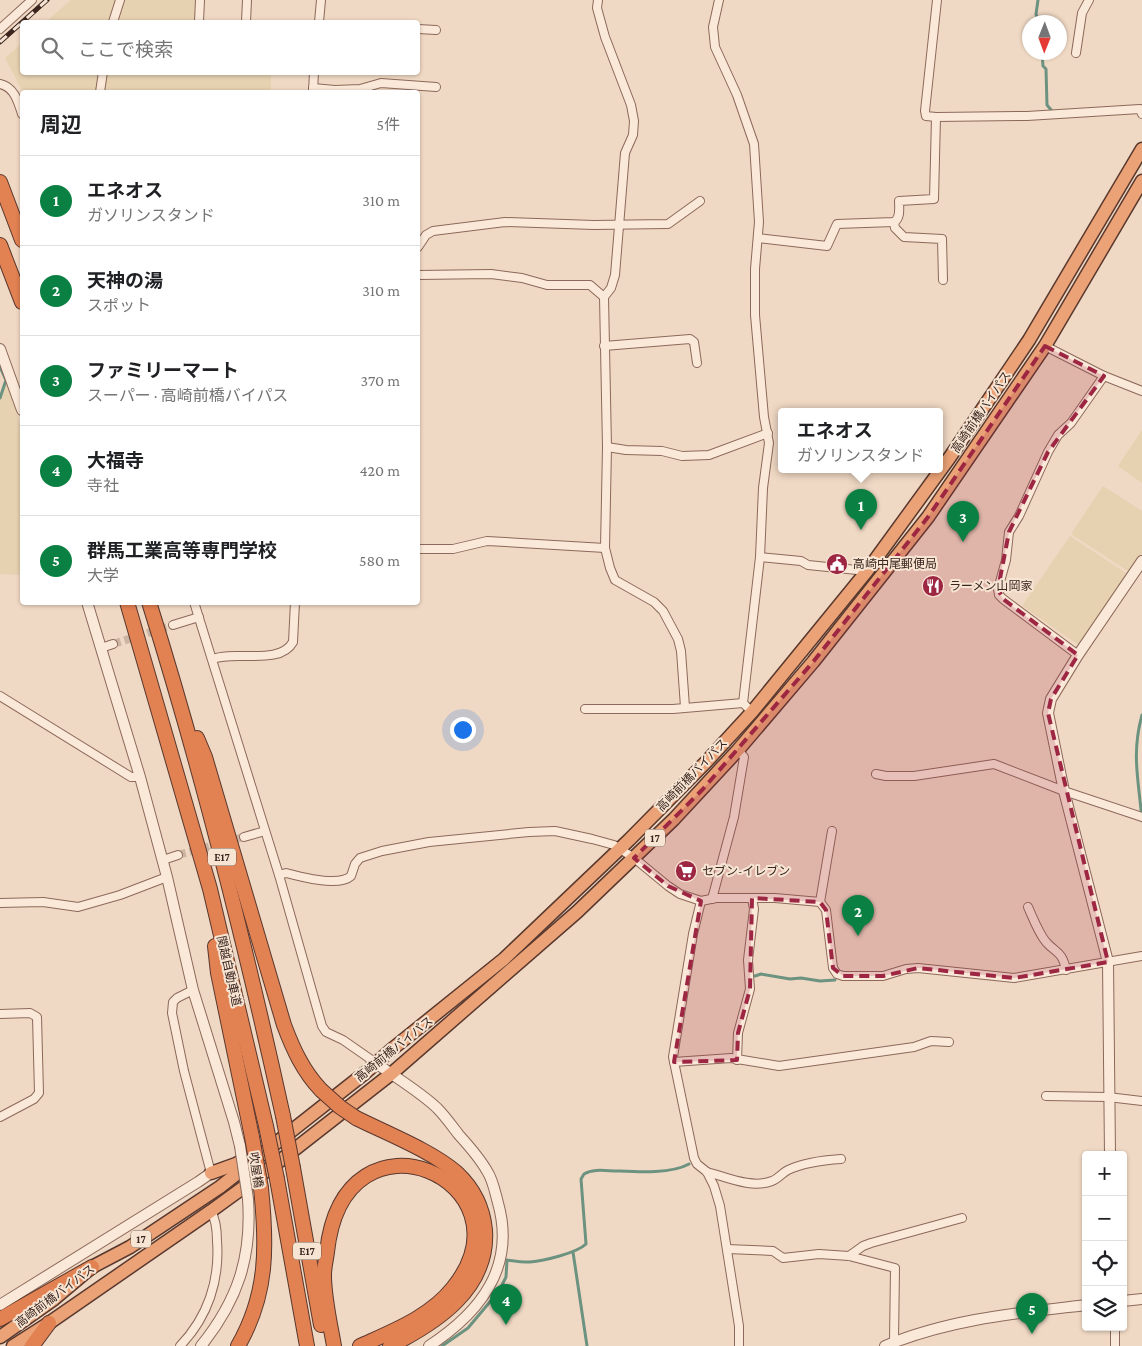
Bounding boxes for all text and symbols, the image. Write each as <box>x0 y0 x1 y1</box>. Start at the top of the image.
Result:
north arrow <box>1022 15 1067 60</box>
search box <box>20 20 420 75</box>
icon: search <box>38 34 66 62</box>
text: ここで検索 <box>78 39 173 60</box>
text: 周辺 <box>40 113 82 137</box>
text: 5件 <box>376 116 400 133</box>
text: エネオス <box>87 180 163 201</box>
text: 1 <box>53 192 59 209</box>
text: 310 m <box>362 192 400 209</box>
text: ガソリンスタンド <box>87 207 215 224</box>
text: 天神の湯 <box>87 270 163 291</box>
text: 2 <box>52 282 60 299</box>
text: 310 m <box>362 282 400 299</box>
text: スポット <box>87 297 151 314</box>
text: ファミリーマート <box>87 360 239 381</box>
street label: 高崎前橋バイパス <box>948 368 1014 456</box>
text: 3 <box>52 372 60 389</box>
text: 370 m <box>361 372 400 389</box>
text: スーパー · 高崎前橋バイパス <box>87 387 288 404</box>
popup <box>778 408 943 473</box>
text: エネオス <box>797 420 873 441</box>
text: ガソリンスタンド <box>797 447 924 464</box>
text: 大福寺 <box>87 450 144 471</box>
text: 4 <box>52 462 60 479</box>
text: 420 m <box>359 462 400 479</box>
text: 寺社 <box>87 477 119 494</box>
pin: 1 <box>845 489 877 530</box>
pin: 3 <box>947 501 979 542</box>
text: 群馬工業高等専門学校 <box>87 540 277 561</box>
text: 5 <box>52 552 60 569</box>
text: 580 m <box>359 552 400 569</box>
public building icon: 高崎中尾郵便局 <box>825 552 849 576</box>
place label: 高崎中尾郵便局 <box>853 557 937 571</box>
text: 大学 <box>87 567 119 584</box>
restaurant icon: ラーメン山岡家 <box>921 574 945 598</box>
place label: ラーメン山岡家 <box>949 579 1033 593</box>
your location <box>450 717 476 743</box>
street label: 高崎前橋バイパス <box>654 736 730 814</box>
road number: 17 <box>645 830 665 846</box>
road number: E17 <box>208 849 236 866</box>
supermarket icon: セブン-イレブン <box>674 859 698 883</box>
place label: セブン-イレブン <box>702 864 790 878</box>
pin: 2 <box>842 895 874 936</box>
street label: 関越自動車道 <box>214 934 244 1008</box>
street label: 高崎前橋バイパス <box>352 1013 436 1085</box>
street label: 吹屋橋 <box>246 1151 266 1189</box>
map controls <box>1082 1151 1127 1331</box>
button: + <box>1082 1151 1127 1196</box>
button: − <box>1082 1196 1127 1241</box>
road number: 17 <box>131 1230 151 1248</box>
button: locate <box>1082 1241 1127 1286</box>
road number: E17 <box>293 1242 321 1260</box>
street label: 高崎前橋バイパス <box>13 1262 97 1330</box>
pin: 4 <box>490 1284 522 1325</box>
button: layers <box>1082 1286 1127 1331</box>
pin: 5 <box>1016 1293 1048 1334</box>

